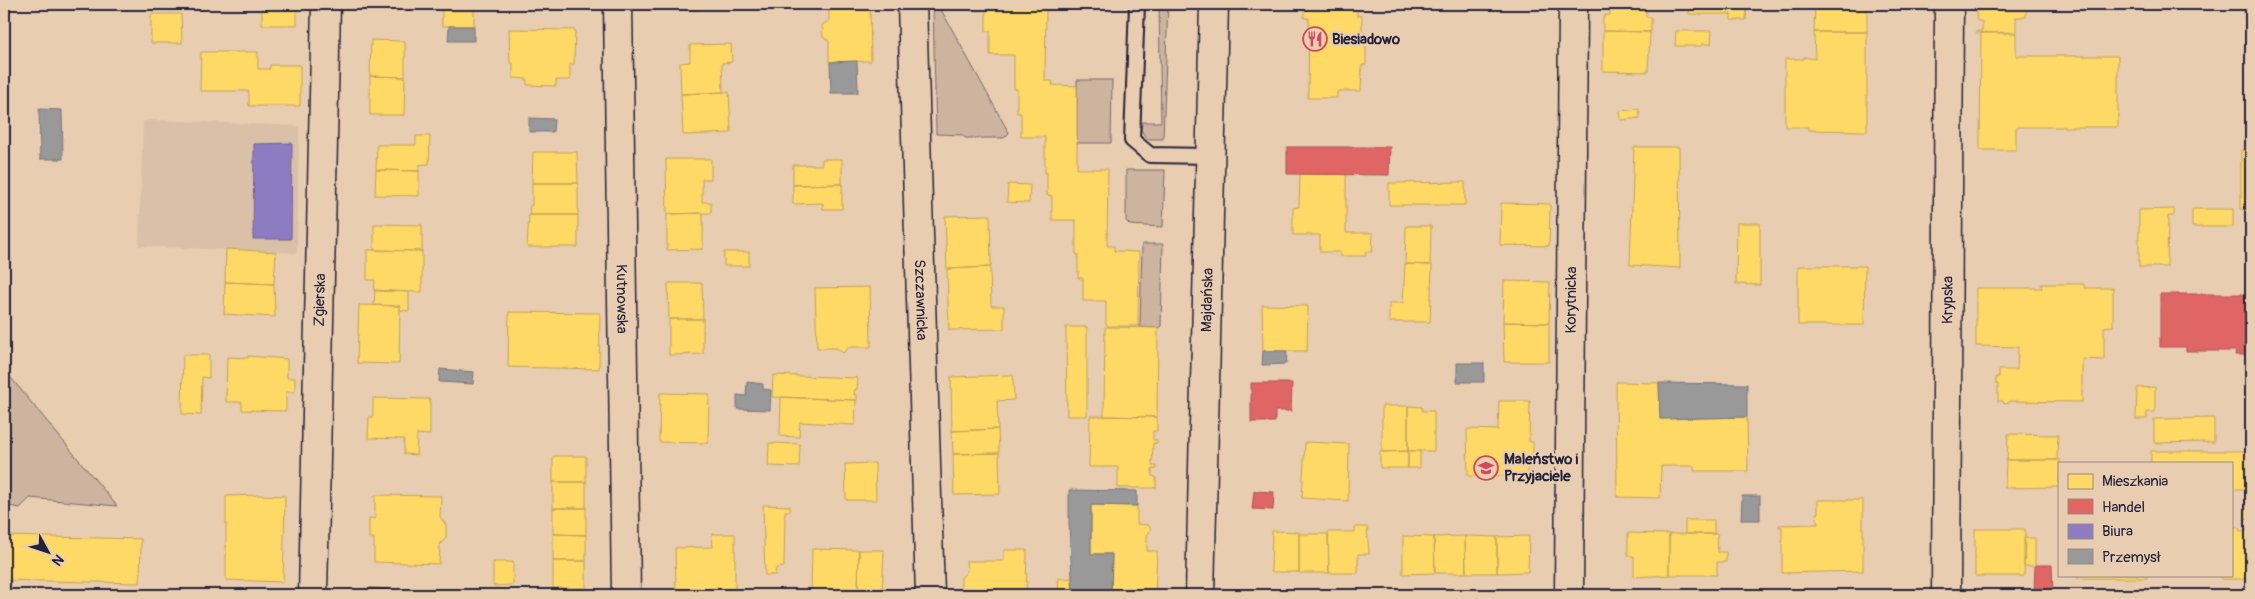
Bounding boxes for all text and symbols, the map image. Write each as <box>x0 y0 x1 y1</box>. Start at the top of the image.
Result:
restaurant icon: Biesiadowo <box>1302 26 1328 52</box>
place label: Biesiadowo <box>1332 30 1400 49</box>
street label: Szczawnicka <box>910 259 931 341</box>
street label: Kutnowska <box>612 264 631 334</box>
street label: Korytnicka <box>1562 266 1581 334</box>
street label: Majdańska <box>1197 268 1218 332</box>
street label: Zgierska <box>310 273 330 327</box>
street label: Krypska <box>1938 276 1958 324</box>
place label: Maleństwo i Przyjaciele <box>1504 450 1579 486</box>
school or university icon: Maleństwo i Przyjaciele <box>1473 455 1499 481</box>
legend <box>2058 462 2232 576</box>
text: Mieszkania <box>2102 472 2168 491</box>
text: Handel <box>2102 498 2145 517</box>
text: Biura <box>2102 522 2133 541</box>
north arrow <box>22 526 72 576</box>
text: Przemysł <box>2102 548 2161 567</box>
text: N <box>48 551 67 569</box>

